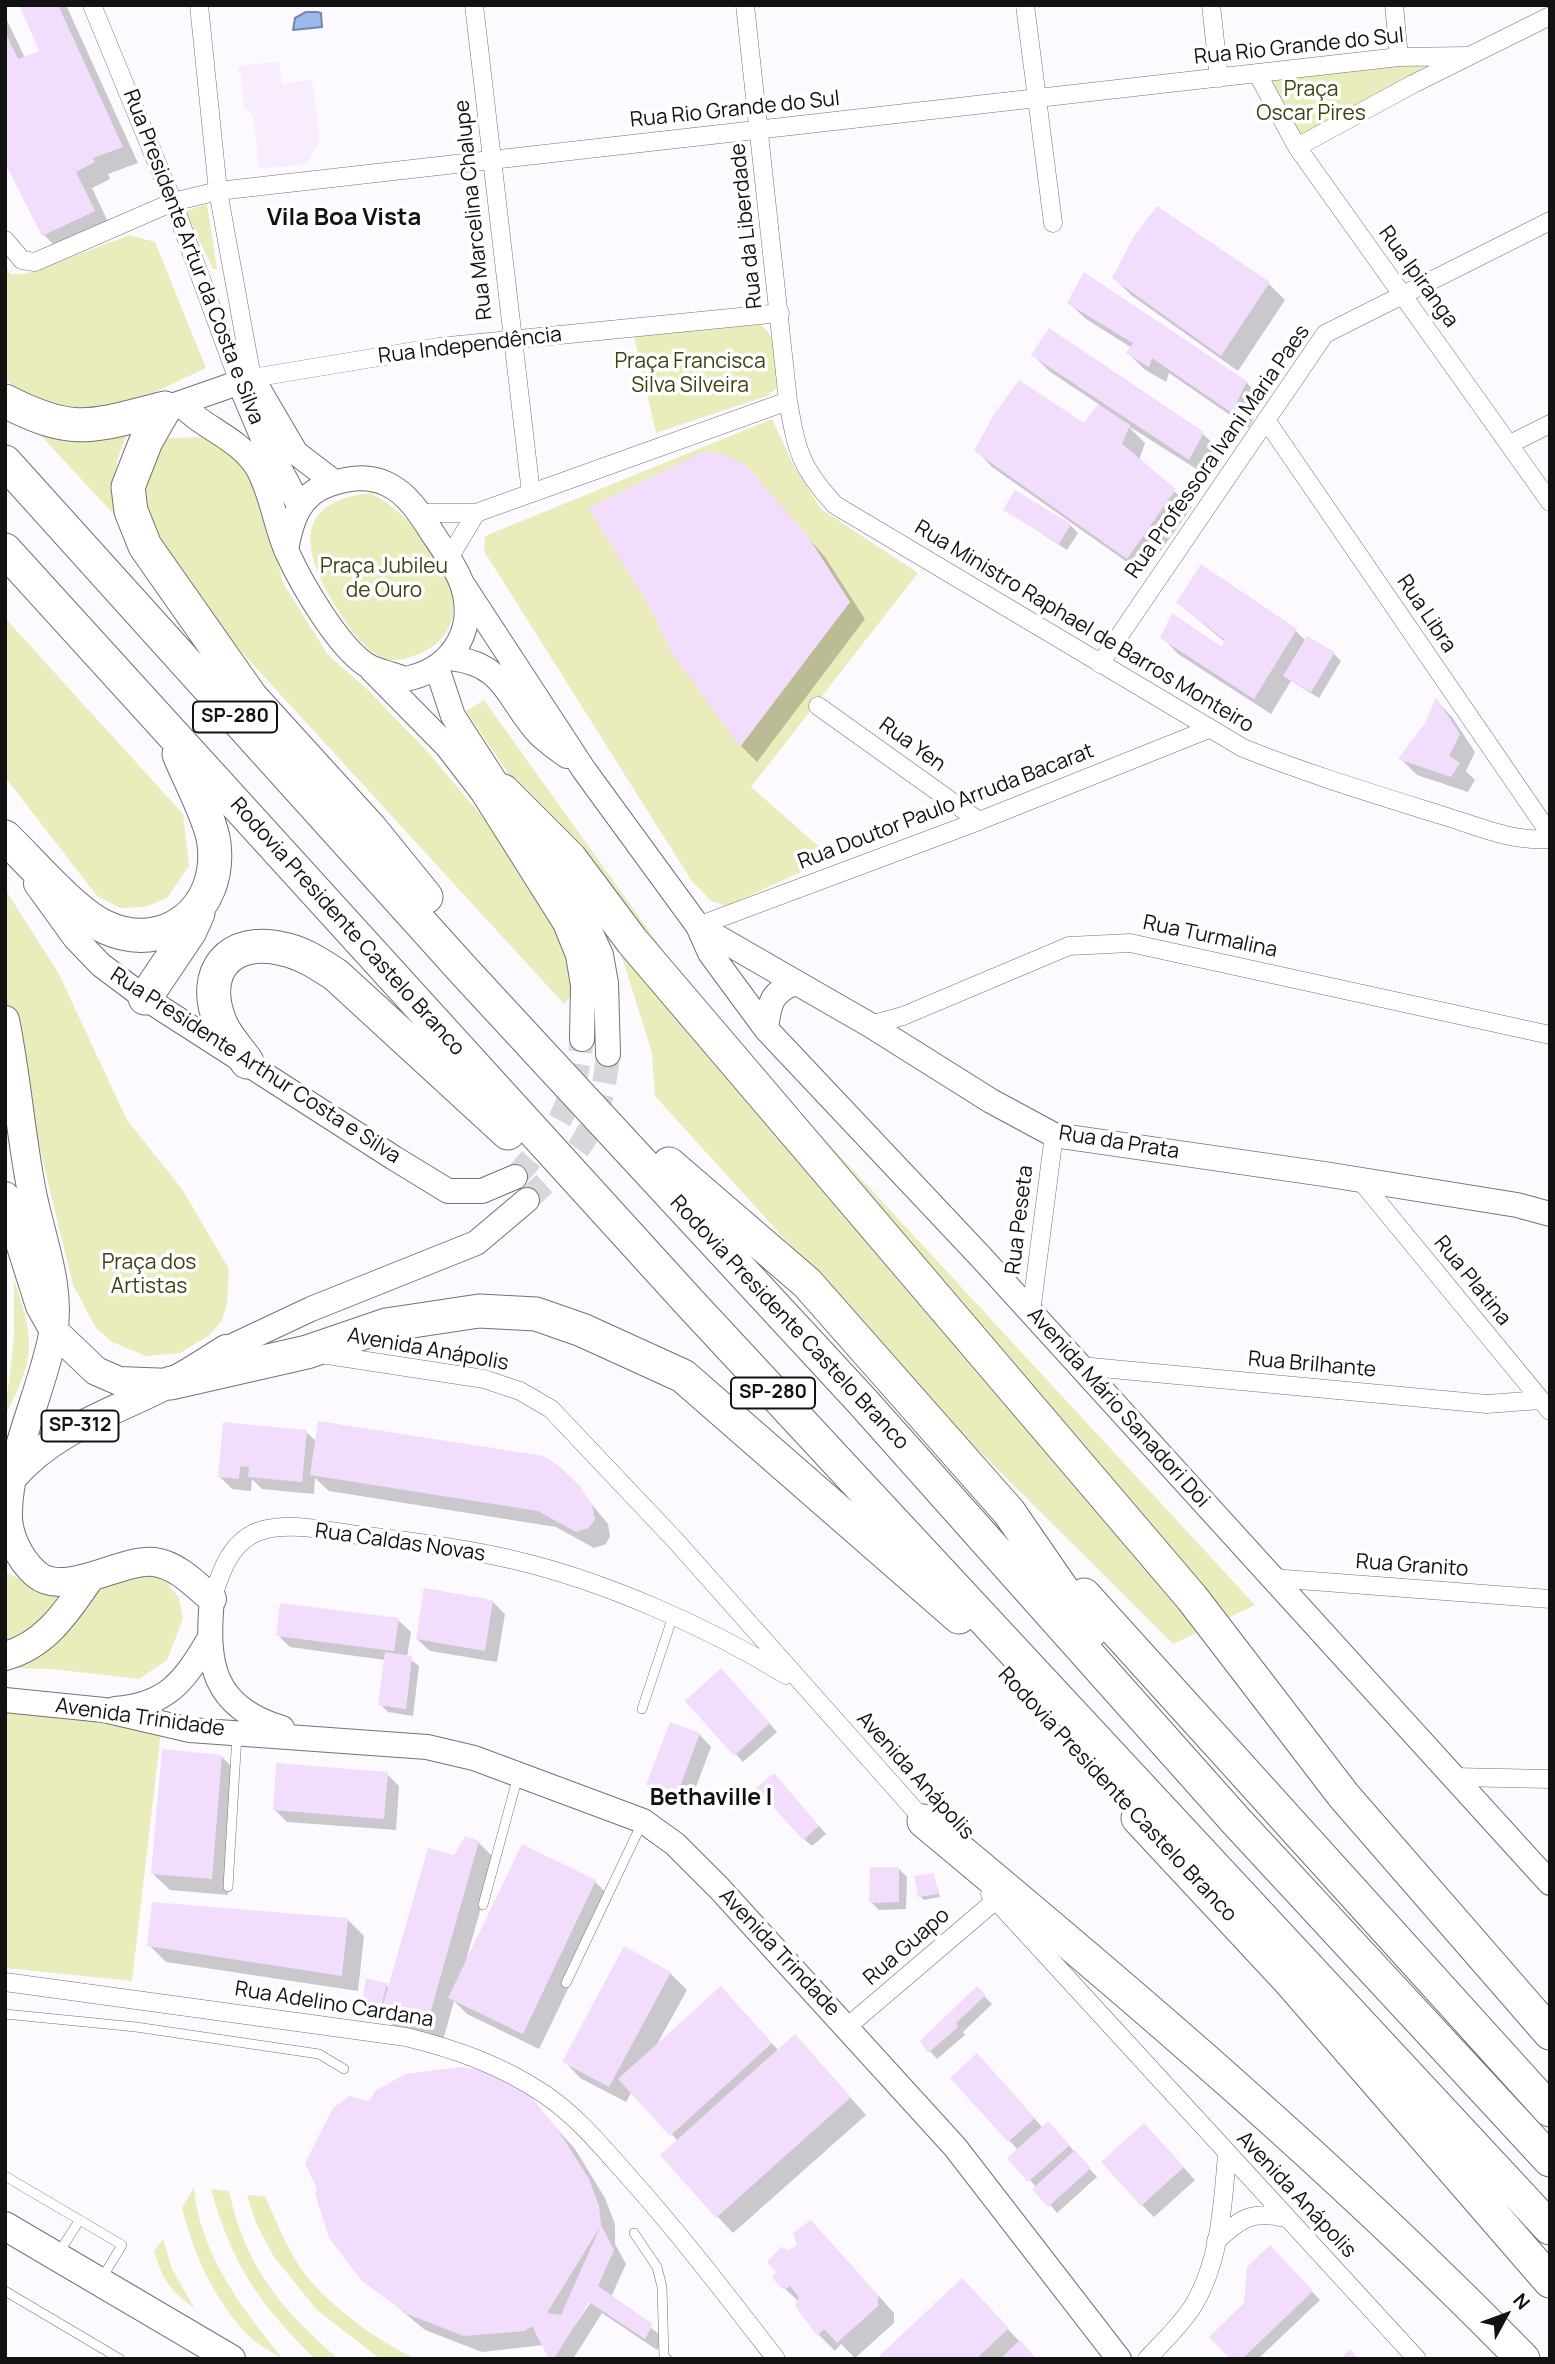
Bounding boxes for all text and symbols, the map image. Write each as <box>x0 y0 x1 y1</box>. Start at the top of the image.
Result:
street label: Rua Rio Grande do Sul <box>1193 23 1405 71</box>
park label: Praça Oscar Pires <box>1256 77 1366 127</box>
street label: Rua Presidente Artur da Costa e Silva <box>117 86 269 428</box>
street label: Rua Rio Grande do Sul <box>629 86 841 134</box>
street label: Rua Marcelina Chalupe <box>450 99 498 321</box>
street label: Rua da Liberdade <box>726 142 768 310</box>
district label: Vila Boa Vista <box>267 204 421 232</box>
street label: Rua Ipiranga <box>1373 221 1463 333</box>
street label: Rua Professora Ivani Maria Paes <box>1121 320 1315 584</box>
street label: Rua Independência <box>377 322 563 370</box>
park label: Praça Francisca Silva Silveira <box>614 349 766 399</box>
street label: Rua Ministro Raphael de Barros Monteiro <box>910 515 1258 739</box>
park label: Praça Jubileu de Ouro <box>320 554 448 604</box>
street label: Rua Libra <box>1391 570 1461 658</box>
road number: SP-280 <box>193 702 277 732</box>
street label: Rua Yen <box>874 712 950 778</box>
street label: Rua Doutor Paulo Arruda Bacarat <box>795 739 1097 875</box>
street label: Rodovia Presidente Castelo Branco <box>224 793 470 1061</box>
street label: Rua Turmalina <box>1141 910 1279 964</box>
street label: Rua Presidente Arthur Costa e Silva <box>105 963 405 1169</box>
street label: Rua da Prata <box>1057 1121 1181 1165</box>
street label: Rua Peseta <box>1001 1164 1039 1276</box>
street label: Rodovia Presidente Castelo Branco <box>664 1191 914 1455</box>
street label: Rua Platina <box>1428 1231 1516 1331</box>
park label: Praça dos Artistas <box>102 1250 196 1300</box>
street label: Avenida Mário Sanadori Doi <box>1021 1303 1215 1513</box>
street label: Avenida Anápolis <box>345 1323 511 1377</box>
street label: Rua Brilhante <box>1247 1347 1377 1383</box>
road number: SP-280 <box>731 1378 815 1408</box>
road number: SP-312 <box>42 1410 119 1442</box>
street label: Rua Caldas Novas <box>313 1519 487 1567</box>
street label: Rua Granito <box>1355 1549 1469 1583</box>
street label: Rodovia Presidente Castelo Branco <box>992 1663 1242 1927</box>
street label: Avenida Trinidade <box>54 1694 226 1742</box>
street label: Avenida Anápolis <box>851 1707 979 1845</box>
district label: Bethaville I <box>650 1785 772 1813</box>
street label: Avenida Trindade <box>713 1884 845 2022</box>
street label: Rua Guapo <box>859 1903 955 1991</box>
street label: Rua Adelino Cardana <box>233 1977 435 2033</box>
street label: Avenida Anápolis <box>1231 2127 1361 2263</box>
north arrow <box>1471 2280 1541 2350</box>
text: N <box>1508 2288 1536 2315</box>

